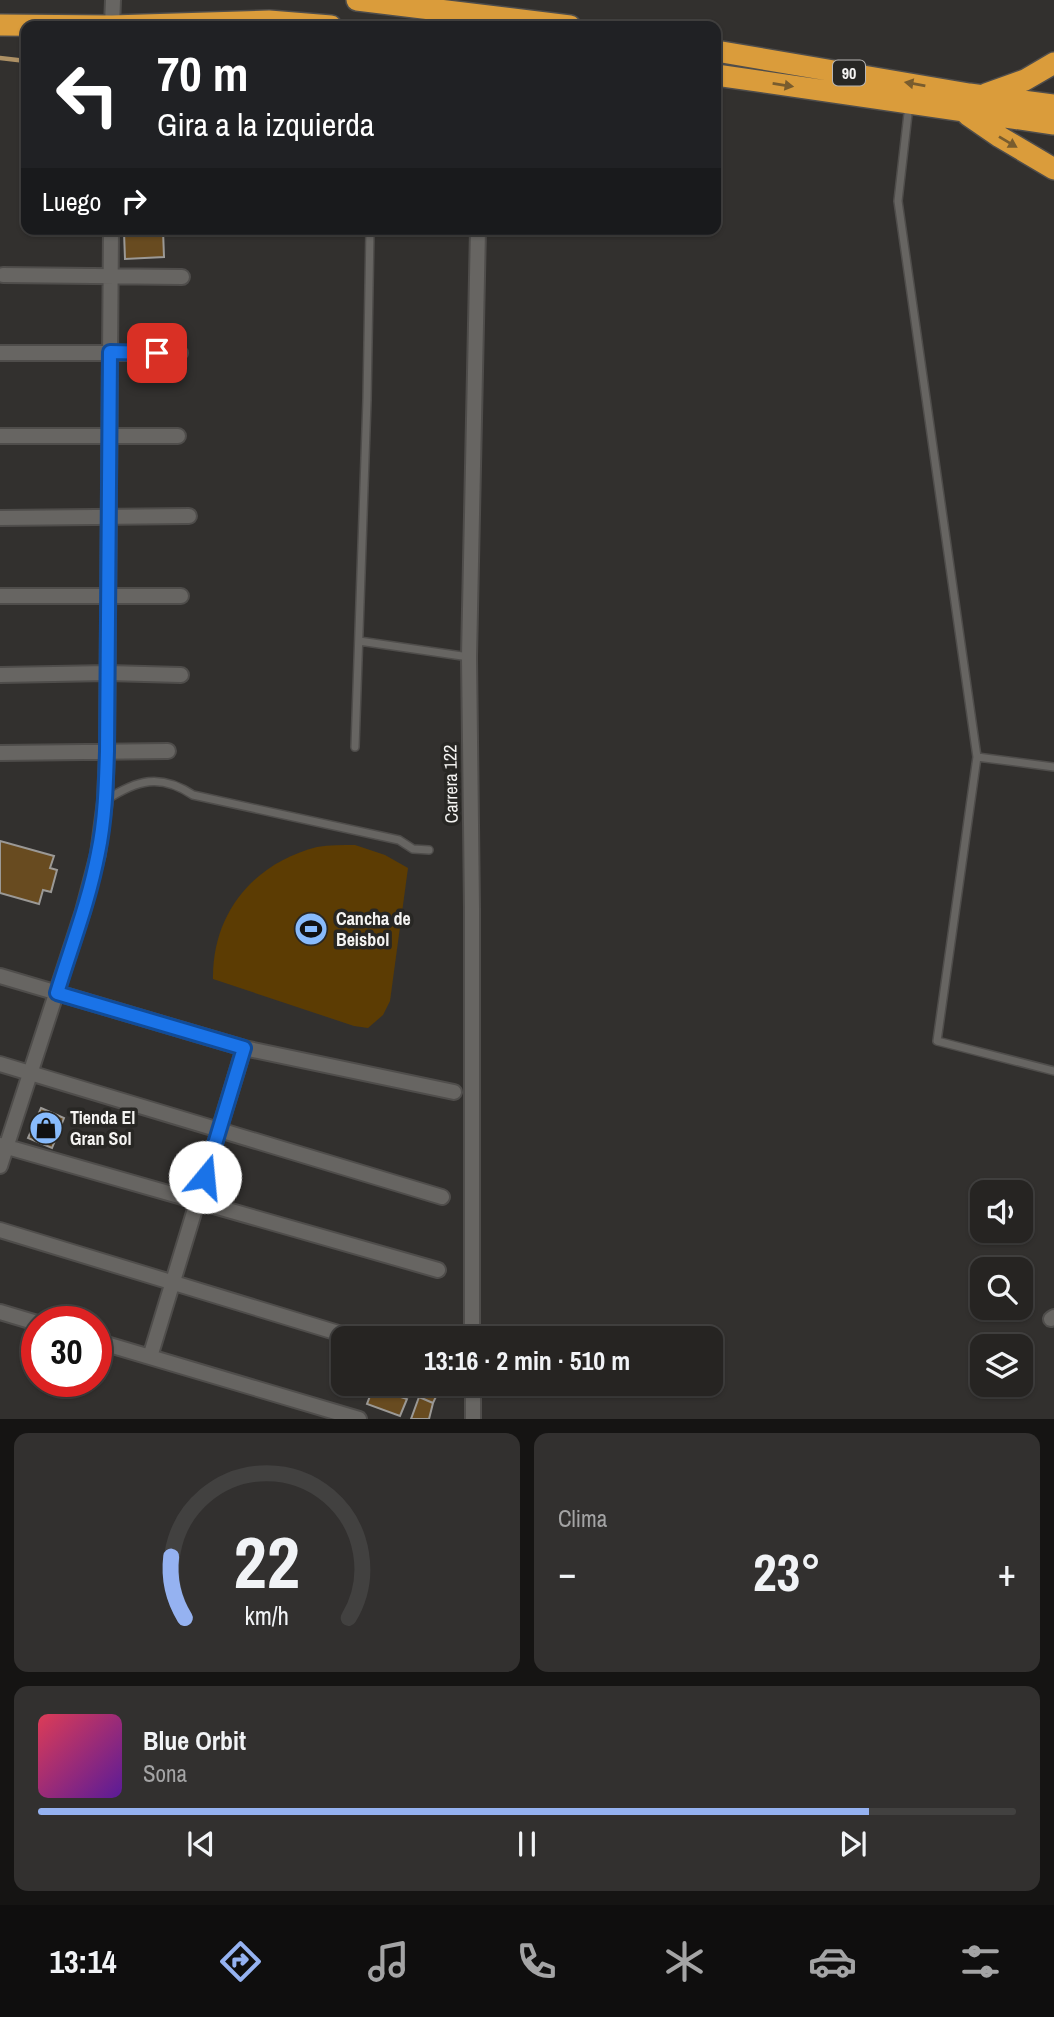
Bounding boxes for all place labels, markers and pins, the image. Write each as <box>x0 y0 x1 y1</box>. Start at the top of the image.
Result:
pin <box>127 323 187 383</box>
place label: Cancha de Beisbol <box>336 906 411 952</box>
sports icon: Cancha de Beisbol <box>292 910 330 948</box>
place label: Tienda El Gran Sol <box>70 1105 135 1151</box>
shop icon: Tienda El Gran Sol <box>27 1109 65 1147</box>

